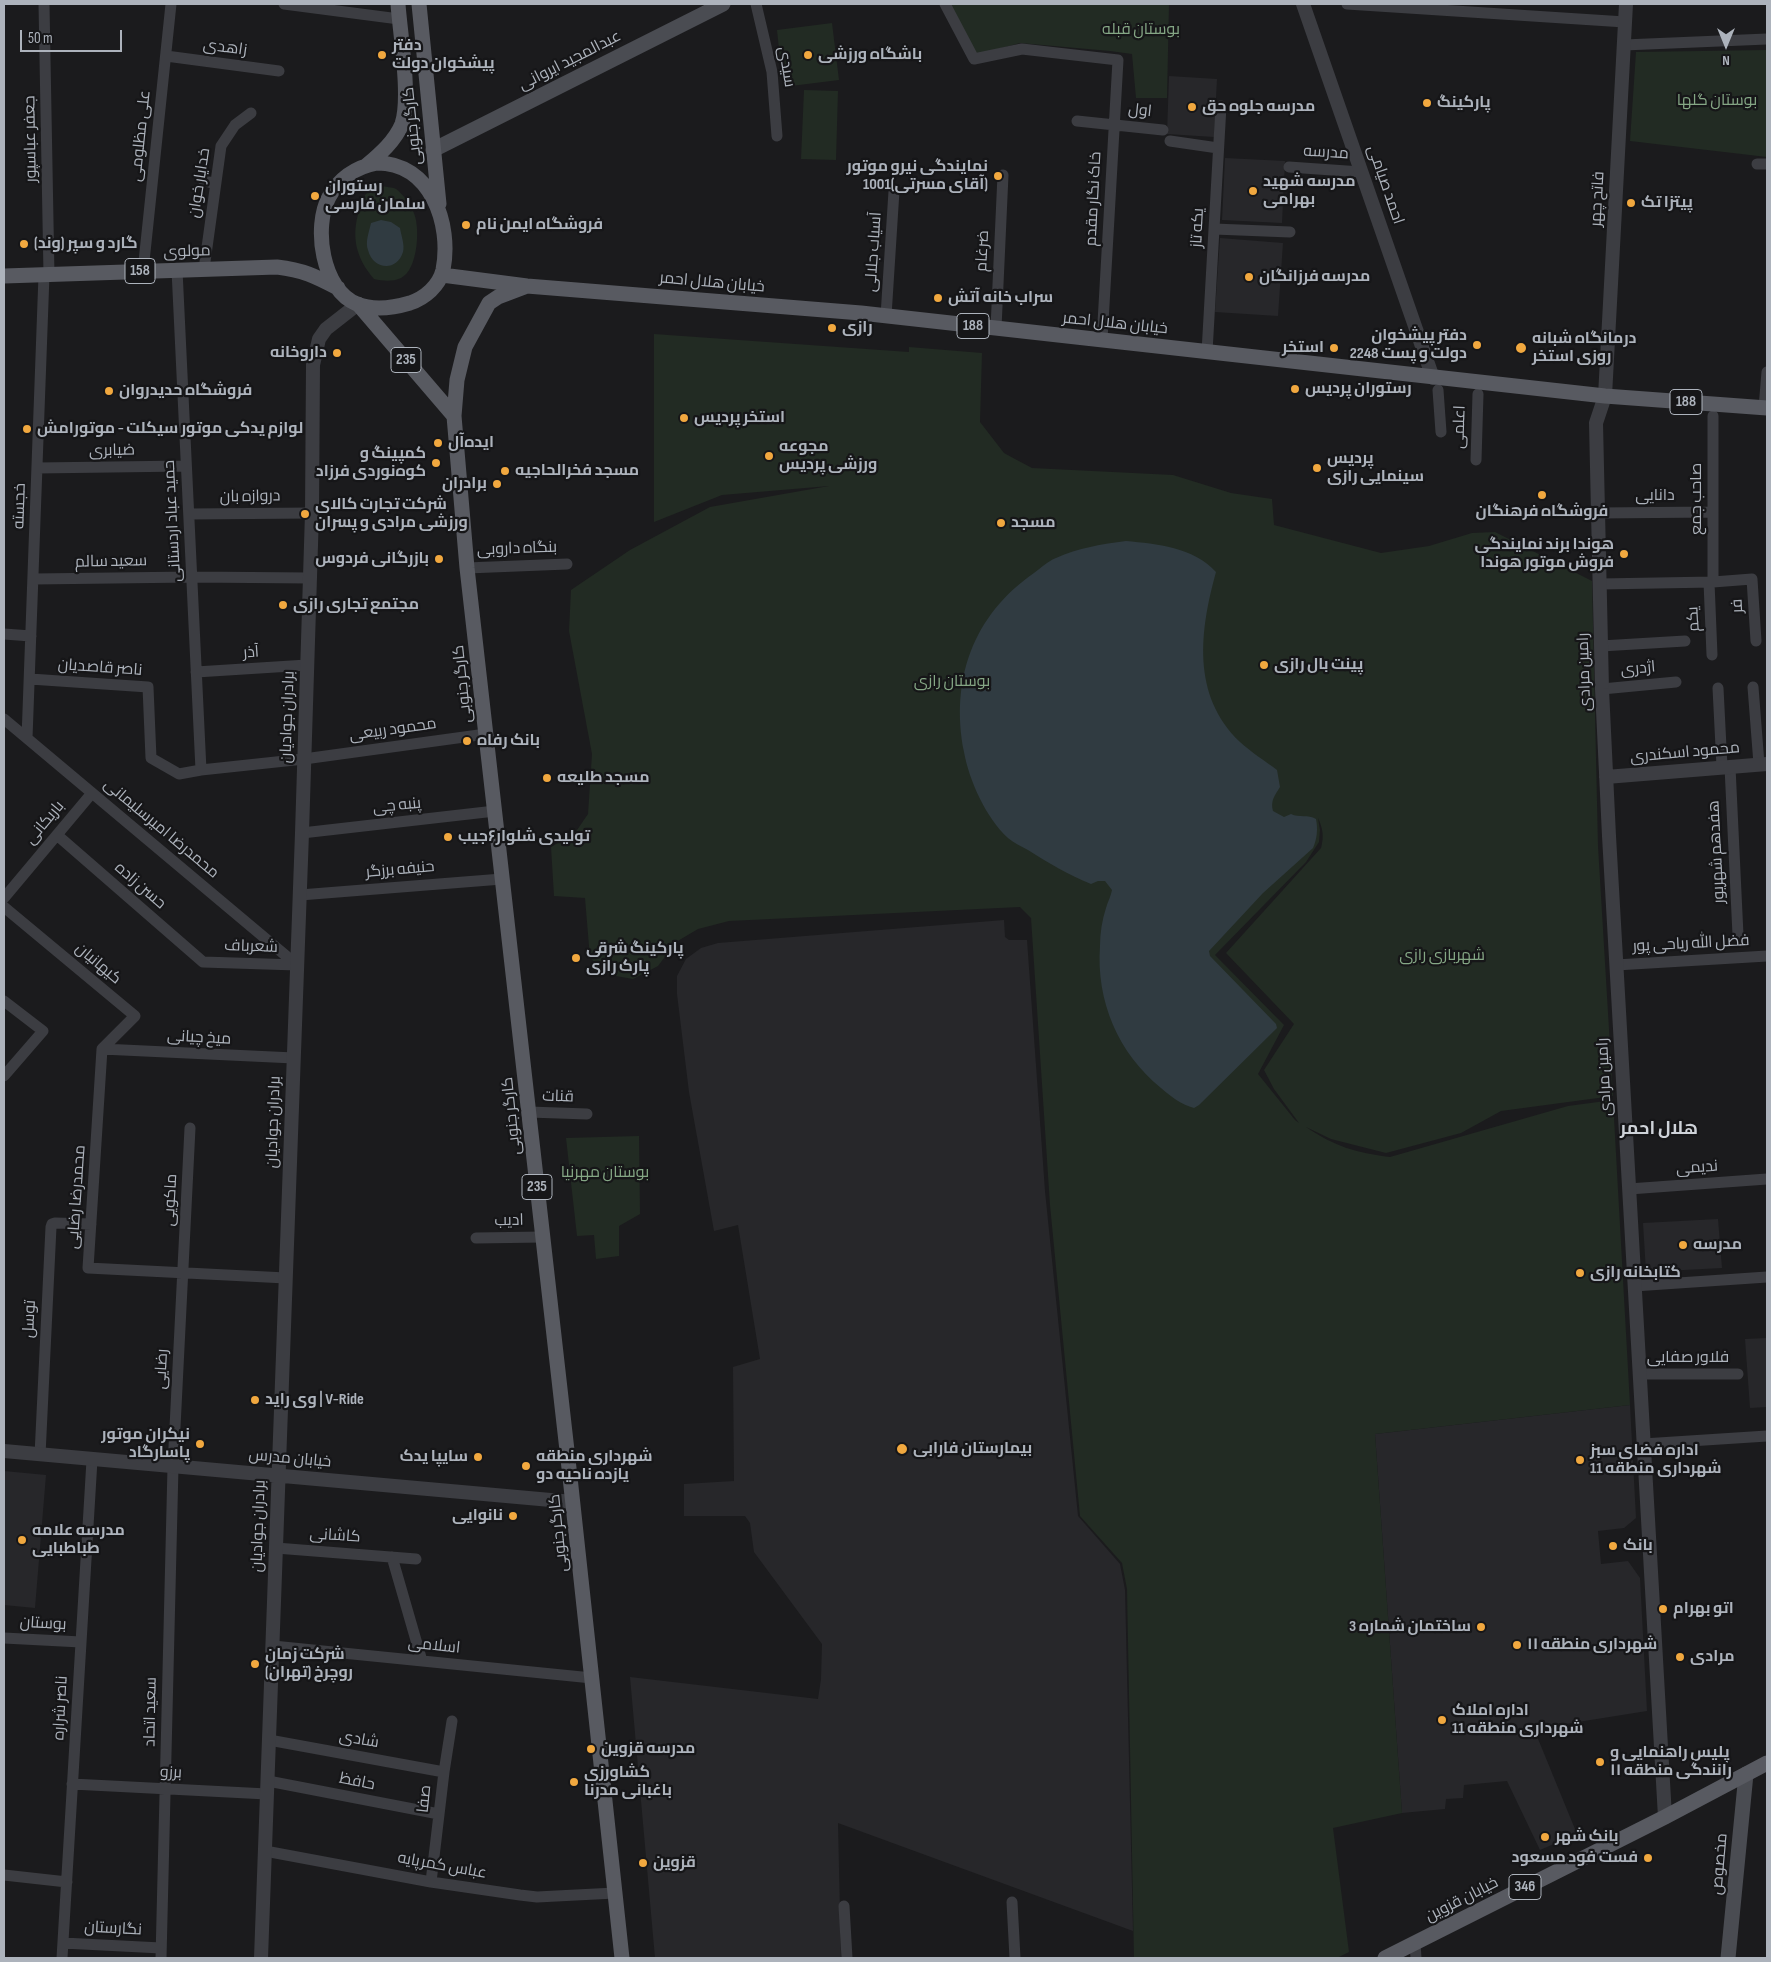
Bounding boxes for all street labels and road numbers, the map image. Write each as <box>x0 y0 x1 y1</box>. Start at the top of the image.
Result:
street label: عبدالمجید ایروانی <box>516 27 624 95</box>
street label: زاهدی <box>202 35 248 61</box>
street label: سیدی <box>773 45 799 89</box>
street label: کارگر جنوبی <box>399 86 427 166</box>
street label: علی مظلومی <box>127 89 155 183</box>
street label: جعفر عباسپور <box>21 95 41 183</box>
street label: اول <box>1127 100 1153 122</box>
street label: مدرسه <box>1303 142 1349 164</box>
street label: احمد صیامی <box>1363 143 1407 227</box>
street label: خدایار خوان <box>185 147 215 219</box>
street label: خاک‌ نگار‌ مقدم <box>1082 151 1106 247</box>
street label: فاتح چهر <box>1587 171 1609 227</box>
street label: یکه تاز <box>1187 208 1209 248</box>
street label: آسیاب جلالی <box>862 211 886 293</box>
street label: ضرغام <box>972 230 994 272</box>
street label: مولوی <box>163 242 211 262</box>
road number: 158 <box>125 258 155 284</box>
street label: خیابان هلال احمر <box>658 269 766 297</box>
street label: خیابان هلال احمر <box>1061 309 1169 339</box>
road number: 188 <box>957 314 989 338</box>
road number: 235 <box>391 348 421 372</box>
road number: 188 <box>1670 390 1702 414</box>
street label: اعلمی <box>1450 405 1470 449</box>
street label: ضیابری <box>89 441 135 461</box>
street label: حمید عباد اردستانی <box>160 460 186 582</box>
street label: صاحب جمع <box>1687 463 1707 535</box>
street label: خجسته <box>10 483 30 529</box>
street label: دانایی <box>1635 486 1675 506</box>
street label: دروازه بان <box>219 487 281 507</box>
street label: بنگاه داروبی <box>477 538 557 560</box>
street label: سعید سالم <box>75 552 147 572</box>
street label: فر <box>1728 598 1748 614</box>
street label: یکم <box>1684 606 1704 632</box>
street label: رامین مرادی <box>1574 632 1596 712</box>
street label: آذر <box>242 643 260 663</box>
street label: کارگر جنوبی <box>449 644 477 724</box>
street label: ناصر قاصدیان <box>57 655 143 681</box>
street label: اژدری <box>1620 658 1656 680</box>
street label: برادران جوادیان <box>277 670 299 764</box>
street label: محمود ربیعی <box>348 714 438 746</box>
street label: محمود اسکندری <box>1629 739 1741 767</box>
street label: محمدرضا امیرسلیمانی <box>99 775 223 883</box>
street label: پنبه چی <box>372 794 422 818</box>
street label: باریکانی <box>21 797 69 849</box>
street label: هفدهم شهریور <box>1705 800 1729 904</box>
street label: حنیفه برزگر <box>365 857 435 883</box>
street label: حسن زاده <box>110 859 170 913</box>
street label: فضل الله ریاحی پور <box>1632 931 1750 957</box>
street label: شعرباف <box>224 936 278 958</box>
street label: کیهانیان <box>71 939 125 989</box>
street label: میخ چیانی <box>166 1027 232 1049</box>
street label: رامین مرادی <box>1593 1037 1617 1117</box>
street label: برادران جوادیان <box>263 1075 285 1169</box>
street label: کارگر جنوبی <box>498 1076 526 1156</box>
street label: قنات <box>542 1087 574 1107</box>
street label: محمدرضا رضایی <box>64 1144 90 1250</box>
street label: ندیمی <box>1675 1157 1719 1179</box>
street label: ماکویی <box>160 1173 182 1227</box>
road number: 235 <box>522 1174 552 1200</box>
street label: ادیب <box>494 1211 524 1231</box>
street label: توسل <box>19 1300 41 1338</box>
street label: رضایی <box>151 1348 173 1390</box>
street label: فلاور صفایی <box>1647 1348 1729 1368</box>
street label: خیابان مدرس <box>248 1446 332 1472</box>
street label: برادران جوادیان <box>248 1479 270 1573</box>
street label: کارگر جنوبی <box>545 1493 573 1573</box>
street label: کاشانی <box>309 1525 361 1547</box>
street label: بوستان <box>19 1613 67 1635</box>
street label: اسلامی <box>407 1634 461 1658</box>
street label: ناصر شراره <box>50 1675 72 1741</box>
street label: سعید اتحاد <box>141 1677 161 1747</box>
street label: شادی <box>338 1727 380 1753</box>
street label: برزو <box>160 1763 182 1783</box>
street label: حافظ <box>337 1769 377 1795</box>
street label: صفا <box>414 1784 436 1814</box>
street label: مخصوص <box>1708 1832 1732 1896</box>
street label: عباس کمرپایه <box>396 1849 488 1883</box>
street label: خیابان قزوین <box>1422 1873 1502 1927</box>
road number: 346 <box>1509 1874 1541 1900</box>
street label: نگارستان <box>84 1918 142 1940</box>

